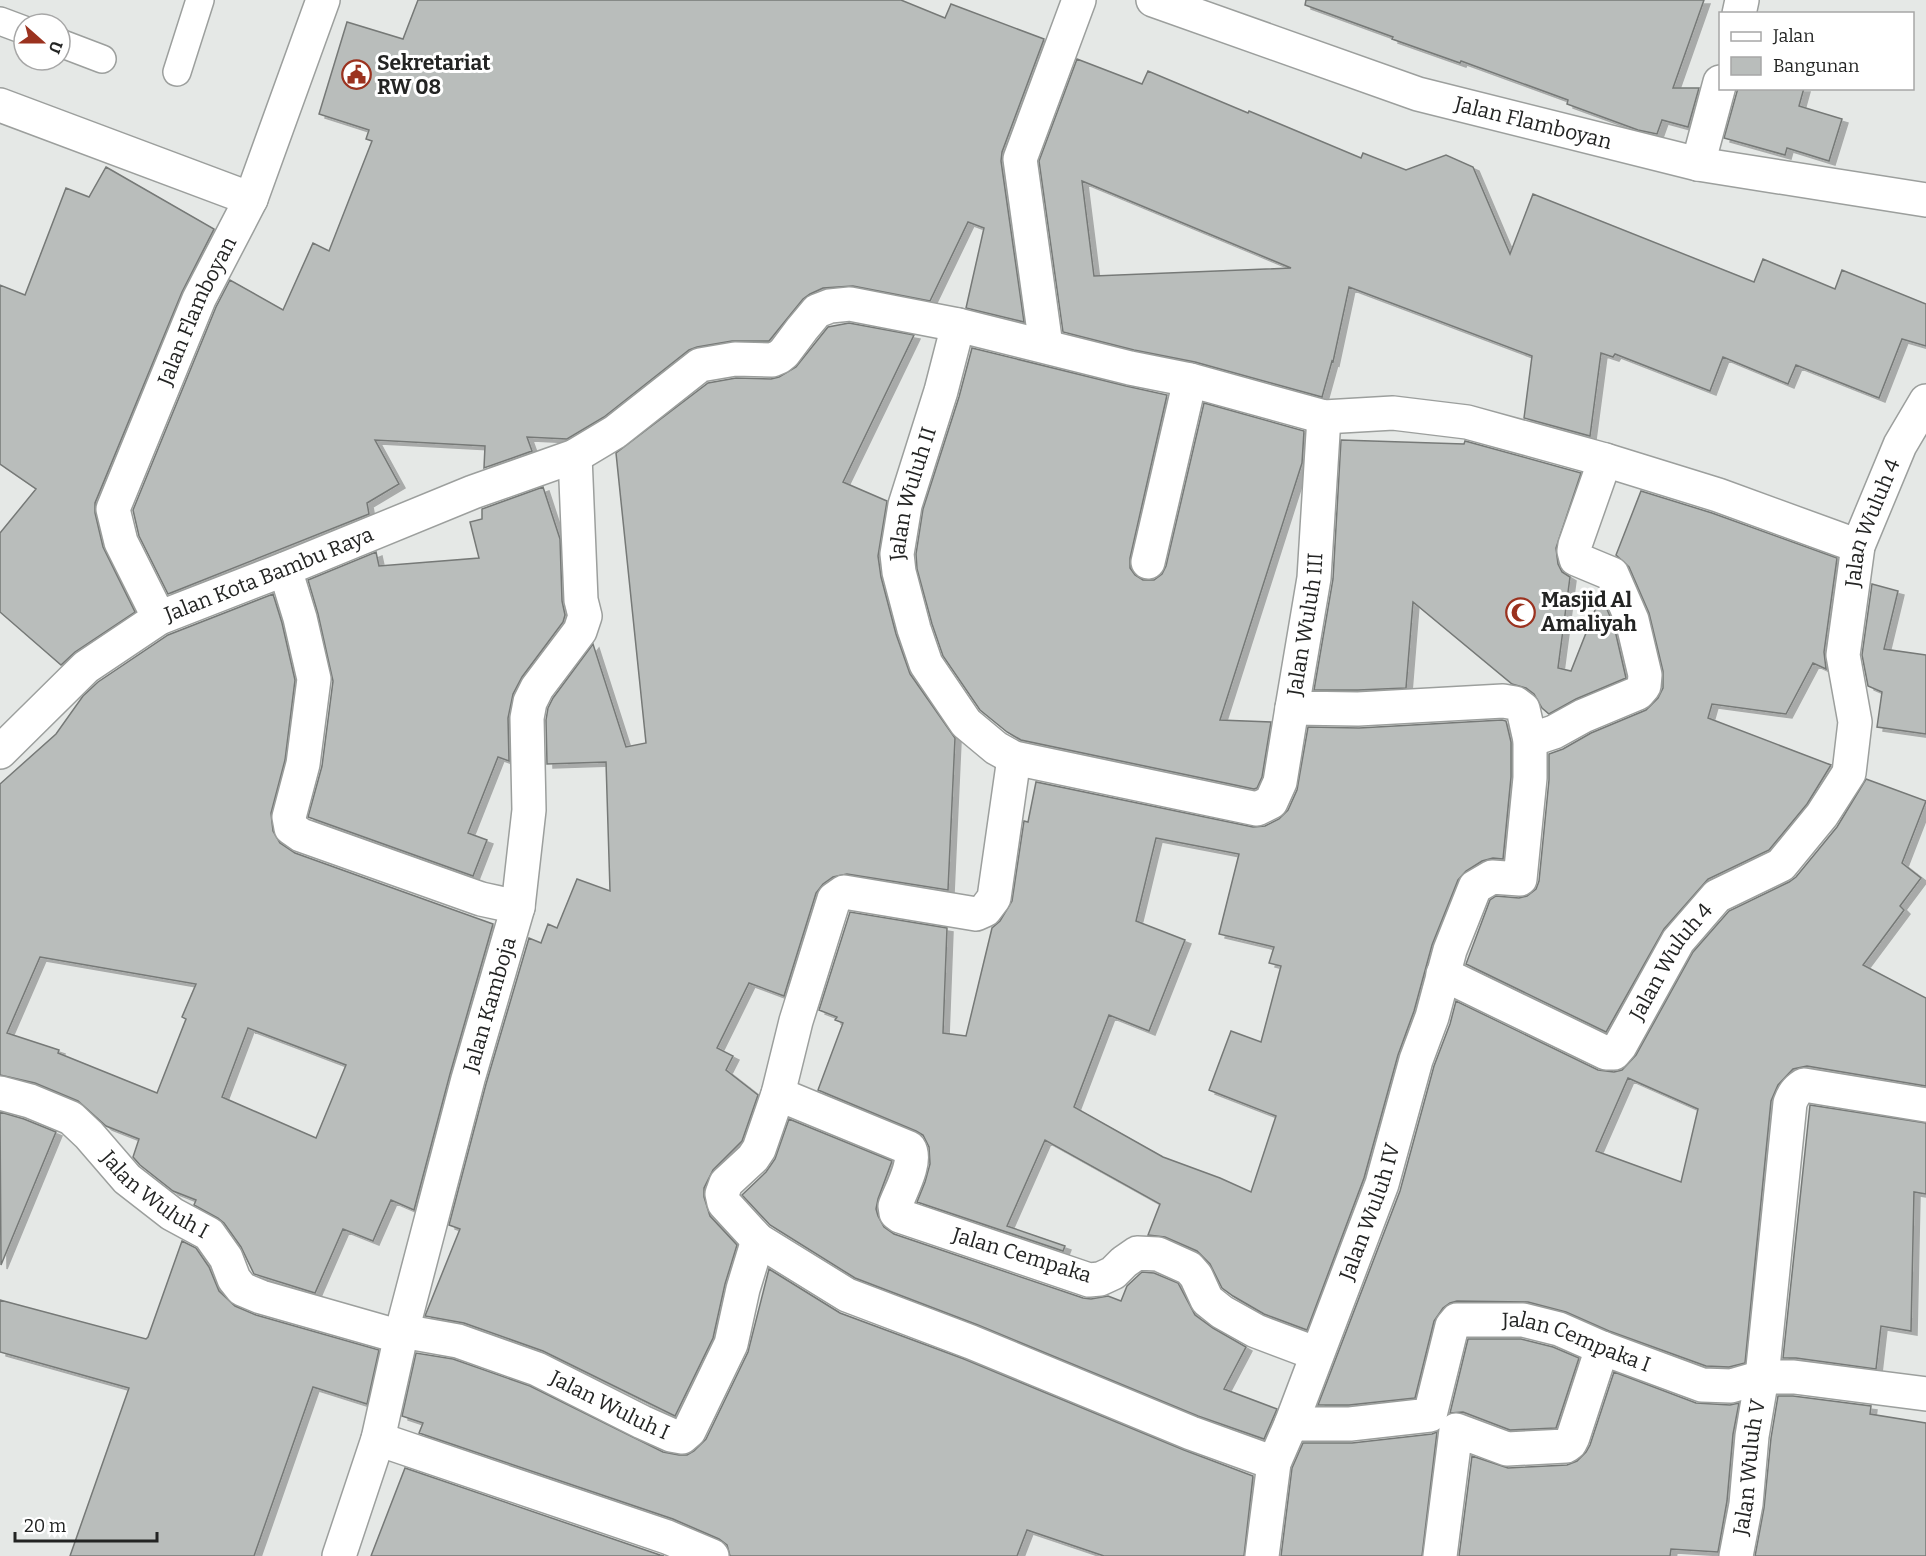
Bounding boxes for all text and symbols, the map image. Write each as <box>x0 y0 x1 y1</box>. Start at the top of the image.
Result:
north arrow <box>12 12 72 72</box>
legend <box>1719 12 1914 90</box>
text: Jalan <box>1772 25 1815 47</box>
text: U <box>44 38 67 56</box>
place label: Sekretariat RW 08 <box>377 50 491 100</box>
text: Bangunan <box>1773 55 1860 77</box>
public building icon: Sekretariat RW 08 <box>340 59 372 91</box>
street label: Jalan Flamboyan <box>1451 90 1615 155</box>
street label: Jalan Flamboyan <box>152 232 242 390</box>
street label: Jalan Wuluh II <box>884 424 942 563</box>
street label: Jalan Wuluh 4 <box>1839 455 1906 590</box>
street label: Jalan Kota Bambu Raya <box>160 521 378 628</box>
street label: Jalan Wuluh III <box>1281 552 1329 699</box>
place label: Masjid Al Amaliyah <box>1541 587 1637 637</box>
mosque icon: Masjid Al Amaliyah <box>1504 596 1536 628</box>
street label: Jalan Wuluh 4 <box>1623 898 1718 1026</box>
street label: Jalan Kamboja <box>457 933 522 1076</box>
street label: Jalan Wuluh IV <box>1333 1140 1406 1285</box>
street label: Jalan Wuluh I <box>95 1145 213 1244</box>
street label: Jalan Cempaka <box>948 1221 1095 1289</box>
street label: Jalan Cempaka I <box>1501 1307 1654 1378</box>
street label: Jalan Wuluh I <box>545 1364 673 1446</box>
street label: Jalan Wuluh V <box>1727 1397 1771 1538</box>
scale bar <box>15 1505 158 1543</box>
text: 20 m <box>24 1515 66 1537</box>

